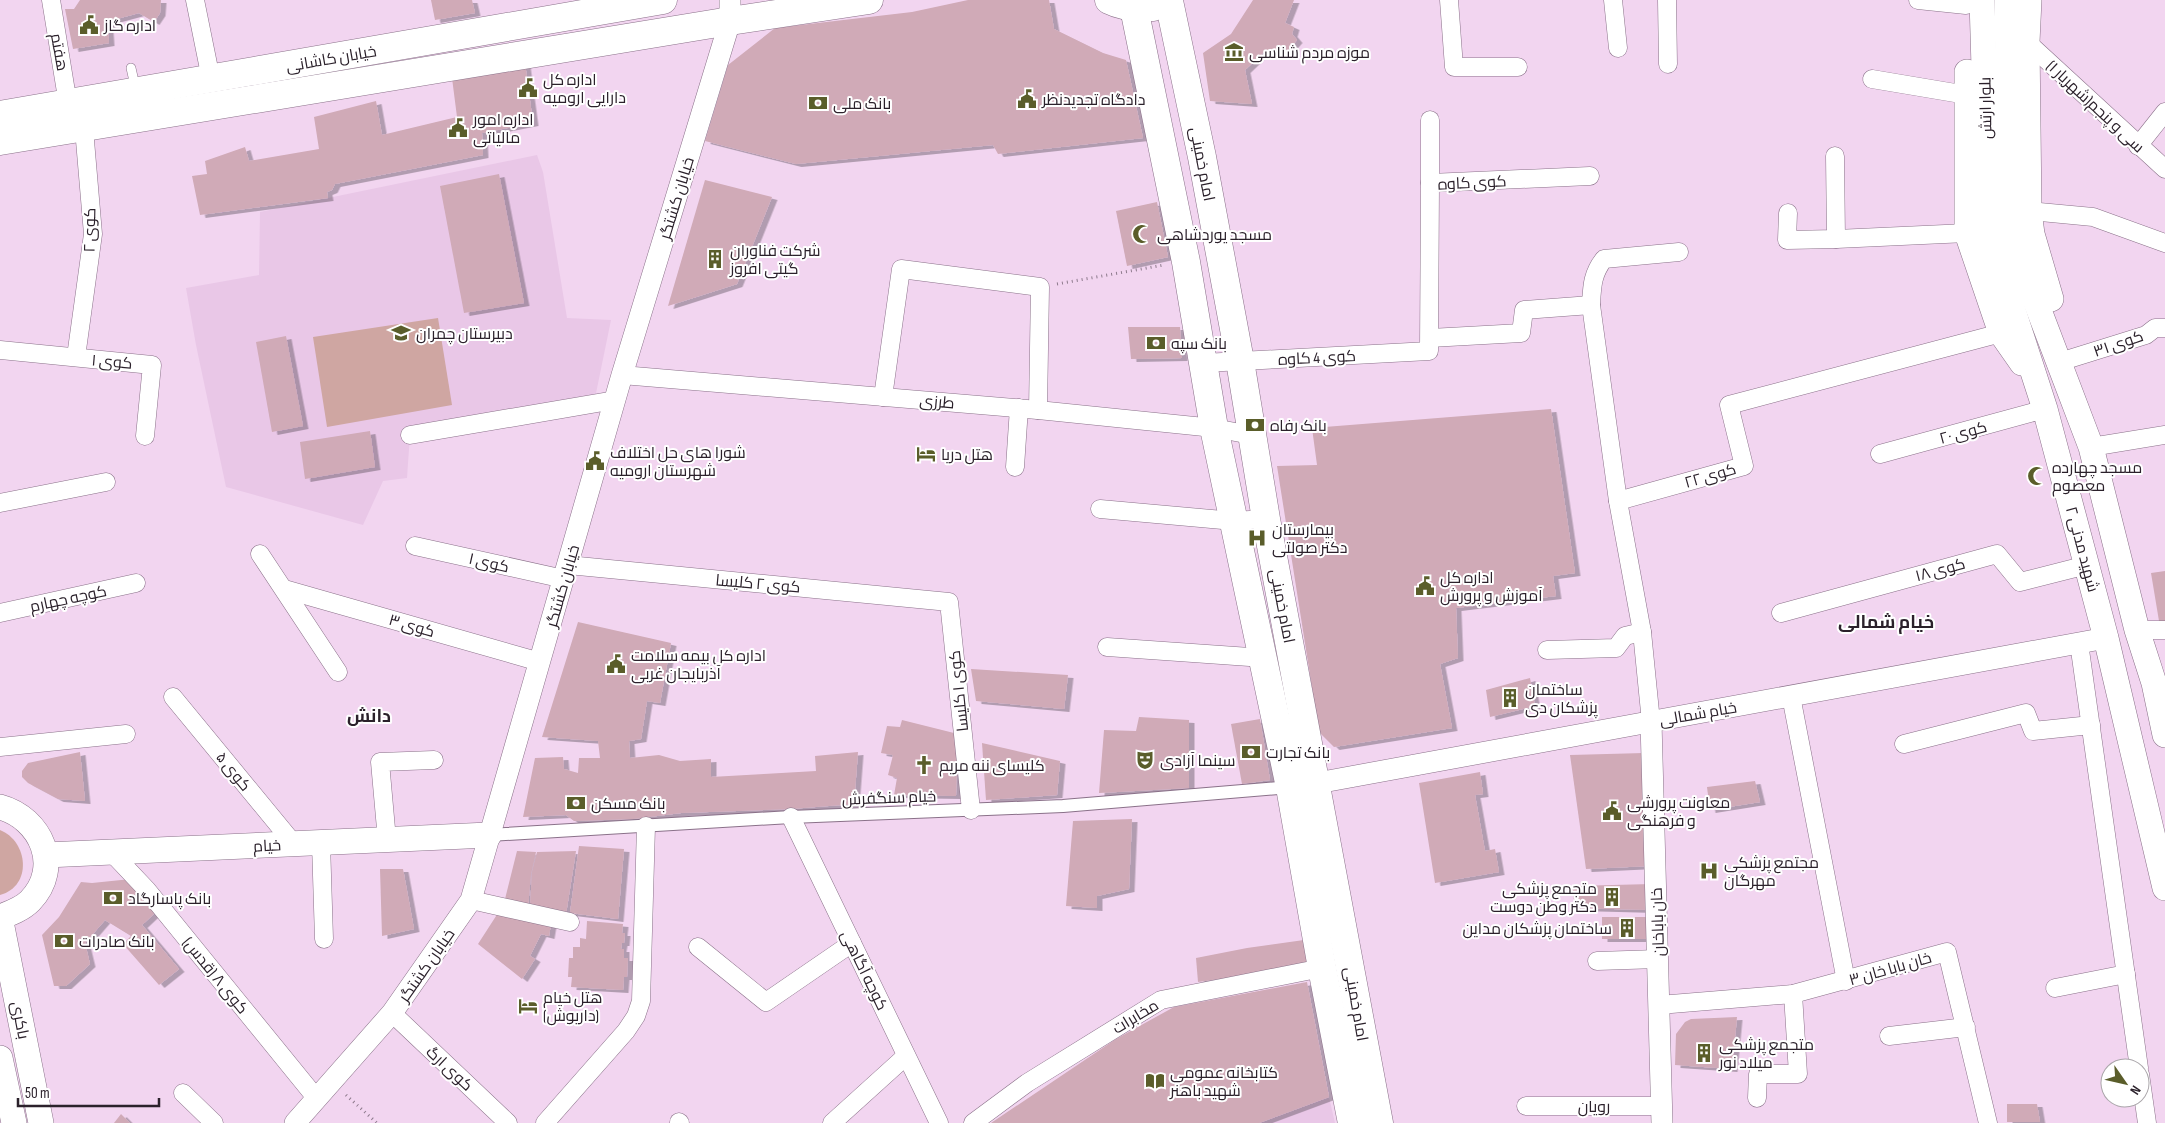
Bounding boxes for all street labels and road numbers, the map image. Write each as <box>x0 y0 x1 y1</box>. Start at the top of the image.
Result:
street label: هفتم <box>45 32 71 73</box>
street label: خیابان کاشانی <box>285 42 378 77</box>
street label: سی و پنجم(شهریار ۱) <box>2042 57 2148 158</box>
street label: بلوار ارتش <box>1976 77 1997 139</box>
street label: امام خمینی <box>1184 126 1218 203</box>
street label: خیابان کشتگر <box>656 155 699 243</box>
street label: کوی کاوه <box>1437 172 1507 195</box>
street label: کوی ۲ <box>81 208 100 252</box>
street label: کوی ۳۱ <box>2091 327 2146 362</box>
street label: کوی 4 کاوه <box>1278 347 1357 370</box>
street label: کوی ۱ <box>91 351 133 374</box>
street label: طرزی <box>918 391 955 413</box>
street label: کوی ۲۰ <box>1937 418 1989 449</box>
street label: کوی ۲۲ <box>1682 460 1739 493</box>
street label: شهید مدنی ۲ <box>2061 505 2102 594</box>
street label: خیابان کشتگر <box>542 543 584 631</box>
street label: کوی ۱ <box>467 550 511 577</box>
street label: کوی ۱۸ <box>1913 555 1968 586</box>
street label: امام خمینی <box>1264 568 1298 645</box>
street label: کوی ۲ کلیسا <box>715 571 801 598</box>
street label: کوچه چهارم <box>28 582 109 618</box>
street label: کوی ۳ <box>386 611 437 642</box>
street label: کوی ۱ کلیسا <box>946 649 973 732</box>
street label: خیام شمالی <box>1658 698 1739 732</box>
street label: کوی ۵ <box>211 749 254 795</box>
street label: خیام سنگفرش <box>841 787 937 811</box>
street label: خیام <box>252 836 282 858</box>
street label: خان باباخان <box>1648 887 1669 957</box>
street label: خیابان کشتگر <box>394 926 459 1007</box>
street label: کوچه آگاهی <box>835 928 891 1014</box>
street label: کوی ۸ (قدس) <box>178 934 252 1018</box>
street label: خان بابا خان ۳ <box>1847 949 1934 990</box>
street label: امام خمینی <box>1339 966 1371 1043</box>
street label: مخابرات <box>1109 996 1162 1038</box>
street label: باکری <box>7 1000 32 1041</box>
street label: کوی ارگ <box>422 1043 476 1096</box>
street label: رویان <box>1578 1098 1610 1117</box>

